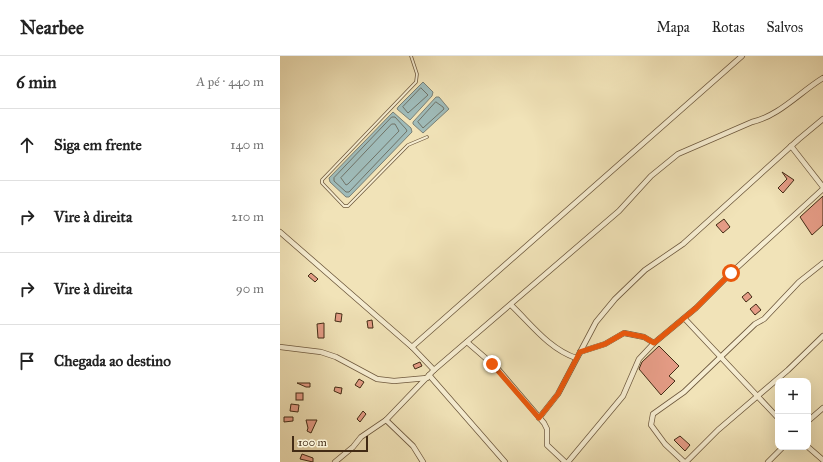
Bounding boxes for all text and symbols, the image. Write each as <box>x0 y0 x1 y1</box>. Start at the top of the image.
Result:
text: Nearbee <box>20 16 84 39</box>
text: Mapa <box>656 19 690 36</box>
text: Rotas <box>712 19 745 36</box>
text: Salvos <box>767 19 803 36</box>
text: 6 min <box>16 72 57 93</box>
text: A pé · 440 m <box>196 74 264 90</box>
icon: ahead <box>16 134 38 156</box>
text: Siga em frente <box>54 136 142 154</box>
text: 140 m <box>230 137 264 153</box>
icon: right <box>16 206 38 228</box>
text: Vire à direita <box>54 208 132 226</box>
text: 210 m <box>231 209 264 225</box>
route start <box>722 264 740 282</box>
icon: right <box>16 278 38 300</box>
text: Vire à direita <box>54 280 132 298</box>
text: 90 m <box>236 281 264 297</box>
icon: arrive <box>16 350 38 372</box>
text: Chegada ao destino <box>54 352 171 370</box>
route end <box>483 355 501 373</box>
map controls <box>775 378 811 450</box>
button: + <box>775 378 811 414</box>
button: − <box>775 414 811 450</box>
scale bar <box>292 434 368 453</box>
text: 100 m <box>298 436 327 449</box>

